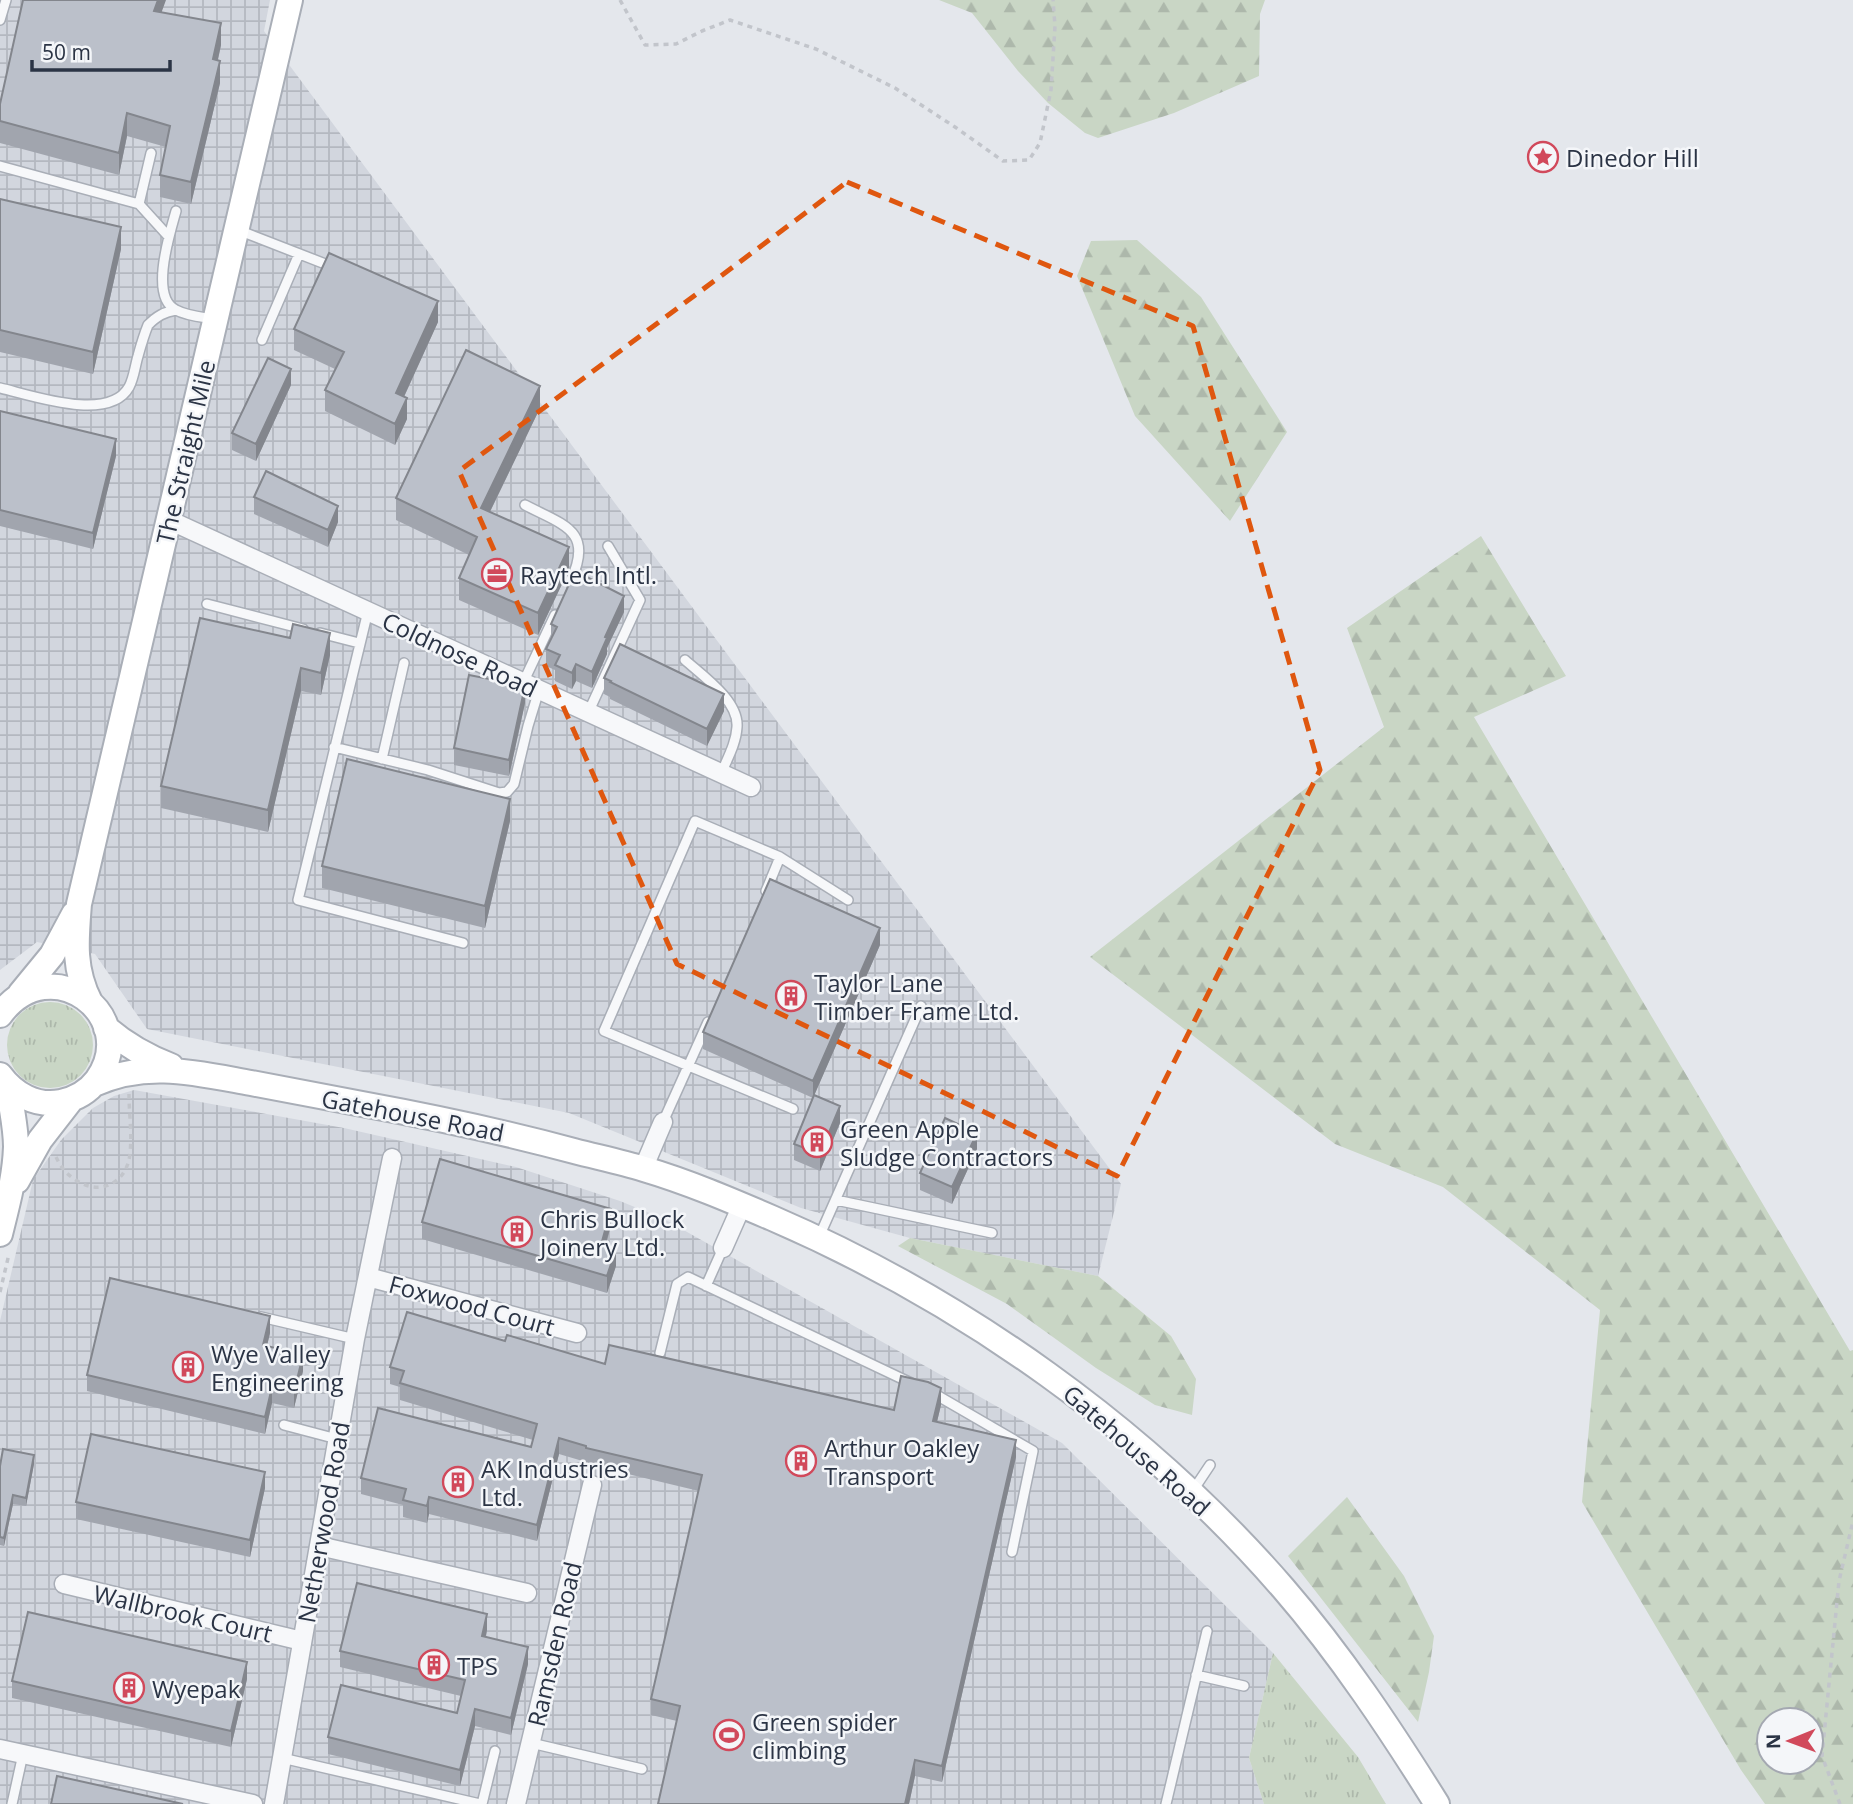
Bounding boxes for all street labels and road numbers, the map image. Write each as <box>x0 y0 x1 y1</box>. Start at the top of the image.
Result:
street label: The Straight Mile <box>148 357 222 547</box>
street label: Coldnose Road <box>377 604 543 704</box>
street label: Gatehouse Road <box>319 1081 507 1149</box>
street label: Foxwood Court <box>385 1267 559 1343</box>
street label: Gatehouse Road <box>1056 1377 1218 1523</box>
street label: Netherwood Road <box>289 1419 357 1625</box>
street label: Ramsden Road <box>519 1558 589 1730</box>
street label: Wallbrook Court <box>90 1576 276 1650</box>

